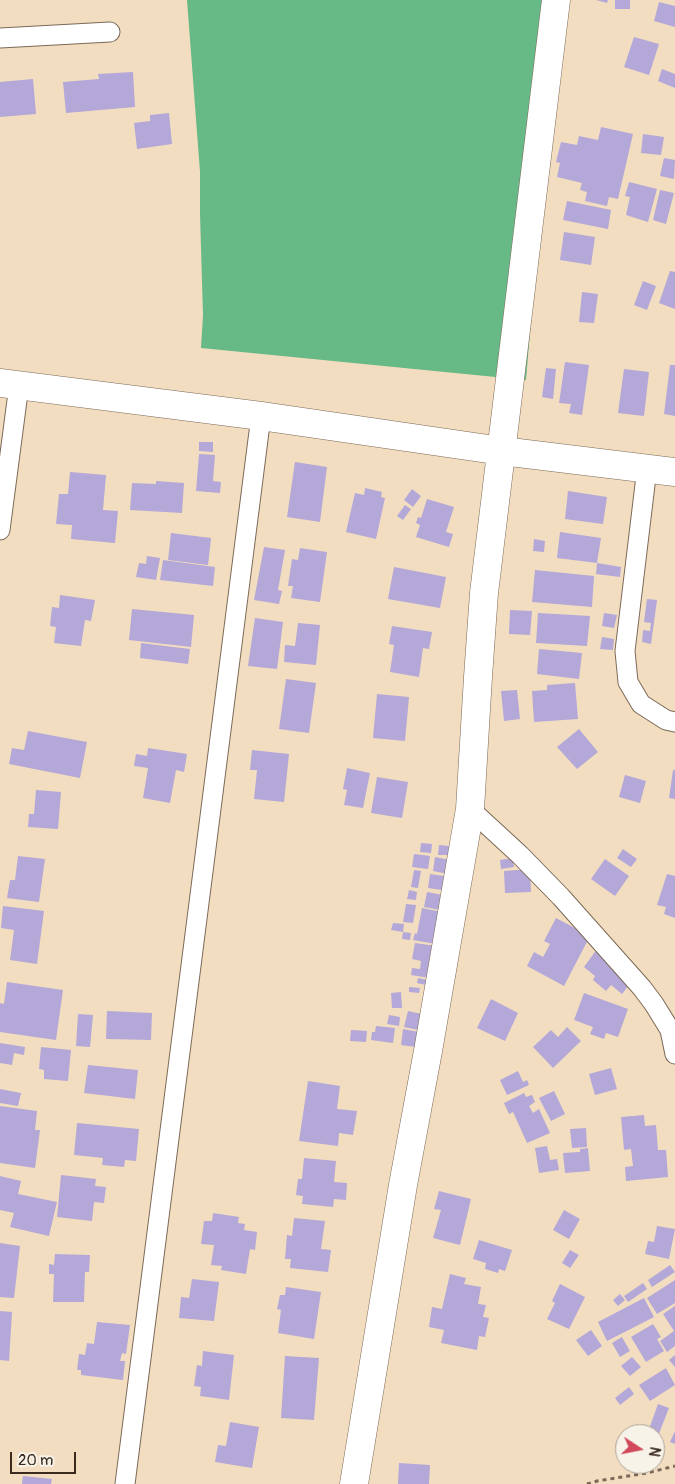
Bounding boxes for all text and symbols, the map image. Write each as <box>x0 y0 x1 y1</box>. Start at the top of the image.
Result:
north arrow <box>615 1424 665 1474</box>
scale bar <box>12 1442 79 1474</box>
text: N <box>645 1445 663 1458</box>
text: 20 m <box>18 1451 53 1470</box>

